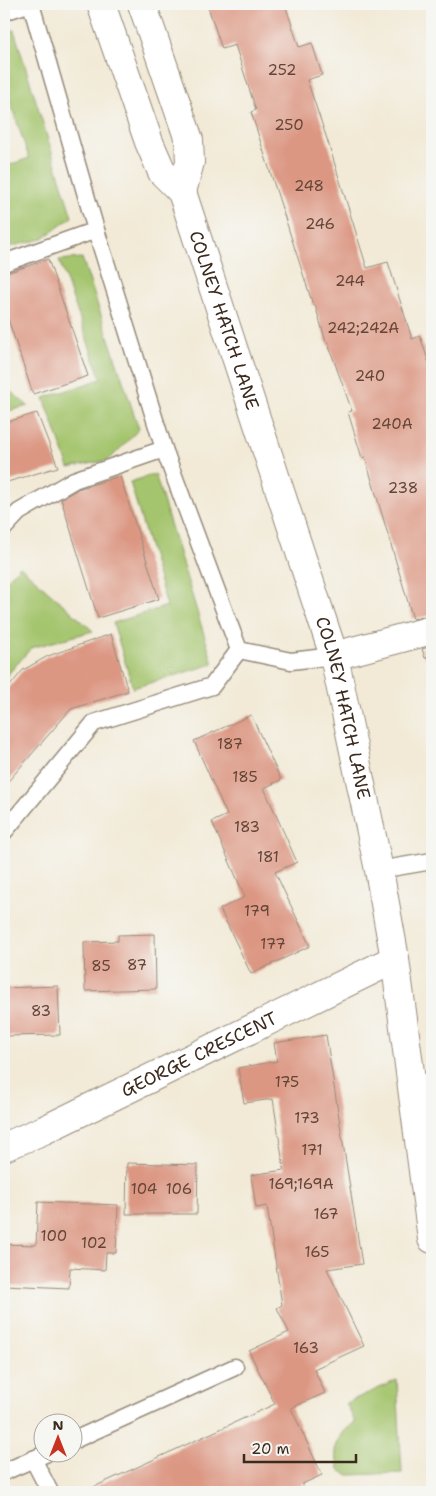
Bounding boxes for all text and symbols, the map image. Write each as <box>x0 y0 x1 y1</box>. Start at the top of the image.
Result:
house number: 252 <box>267 60 297 80</box>
house number: 250 <box>274 115 304 135</box>
house number: 248 <box>294 176 324 196</box>
house number: 246 <box>305 214 335 234</box>
street label: COLNEY HATCH LANE <box>183 228 265 413</box>
house number: 244 <box>335 271 365 291</box>
house number: 242;242A <box>327 318 399 338</box>
house number: 240 <box>355 366 385 386</box>
house number: 240A <box>371 414 413 434</box>
house number: 238 <box>388 478 418 498</box>
street label: COLNEY HATCH LANE <box>310 613 376 801</box>
house number: 187 <box>217 734 243 754</box>
house number: 185 <box>232 767 258 787</box>
house number: 183 <box>234 817 260 837</box>
house number: 181 <box>257 847 279 867</box>
house number: 179 <box>244 901 270 921</box>
house number: 177 <box>260 934 286 954</box>
house number: 87 <box>127 955 147 975</box>
house number: 85 <box>91 956 111 976</box>
house number: 83 <box>31 1001 51 1021</box>
street label: GEORGE CRESCENT <box>117 1006 281 1103</box>
house number: 175 <box>275 1072 299 1092</box>
house number: 173 <box>294 1108 320 1128</box>
house number: 171 <box>301 1140 323 1160</box>
house number: 169;169A <box>268 1174 334 1194</box>
house number: 104 <box>131 1179 157 1199</box>
house number: 106 <box>166 1179 192 1199</box>
house number: 167 <box>313 1204 339 1224</box>
house number: 100 <box>41 1226 67 1246</box>
house number: 102 <box>81 1233 107 1253</box>
house number: 165 <box>305 1242 329 1262</box>
house number: 163 <box>293 1338 319 1358</box>
north arrow <box>32 1414 82 1464</box>
text: N <box>52 1416 64 1434</box>
scale bar <box>244 1431 356 1463</box>
text: 20 m <box>251 1439 290 1459</box>

